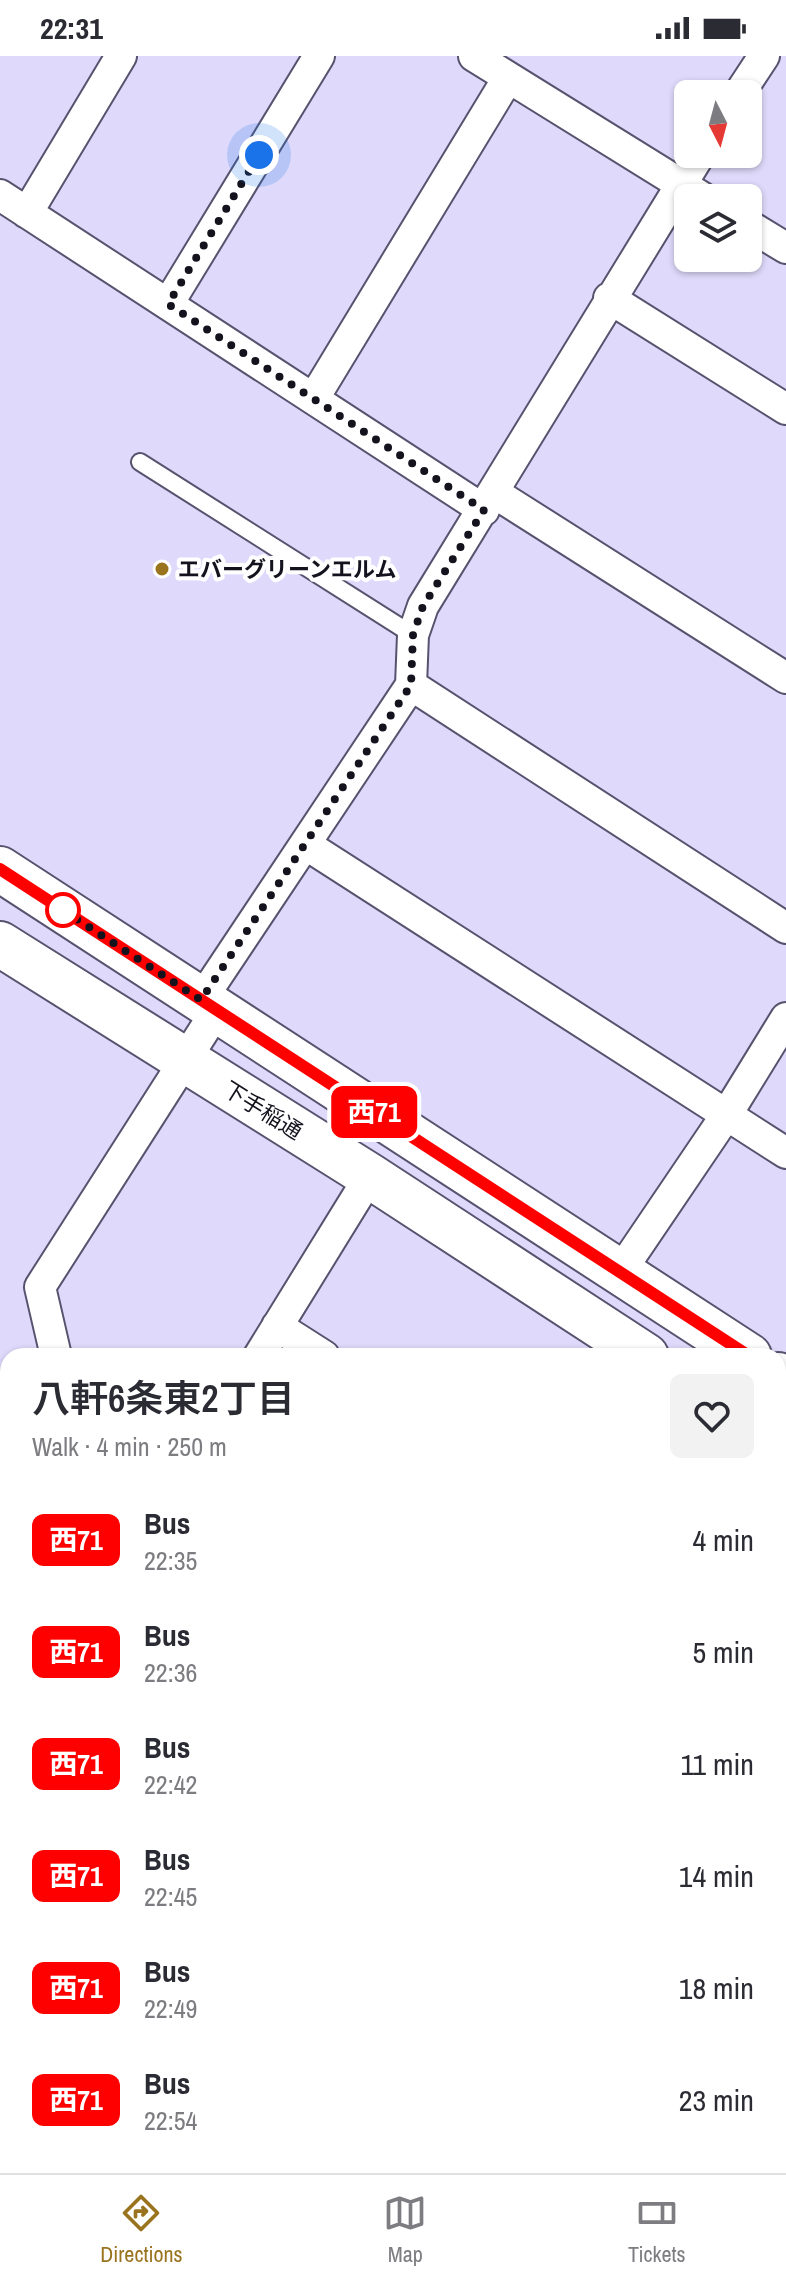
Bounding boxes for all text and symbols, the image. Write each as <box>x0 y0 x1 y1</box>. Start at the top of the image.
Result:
text: 22:31 <box>40 8 103 48</box>
north arrow <box>674 80 762 168</box>
map controls <box>674 80 762 272</box>
your location <box>239 135 279 175</box>
button: layers <box>674 184 762 272</box>
place label: エバーグリーンエルム <box>178 554 396 584</box>
marker: エバーグリーンエルム <box>153 560 171 578</box>
unlabelled marker <box>46 893 80 927</box>
street label: 下手稲通 <box>218 1074 308 1146</box>
line badge: 西71 <box>328 1086 420 1138</box>
text: 西71 <box>347 1093 401 1131</box>
text: 八軒6条東2丁目 <box>32 1373 295 1424</box>
button: heart <box>670 1374 754 1458</box>
text: Walk · 4 min · 250 m <box>32 1429 227 1464</box>
text: Bus <box>144 1503 190 1543</box>
text: 4 min <box>692 1520 754 1560</box>
text: 西71 <box>49 1521 103 1559</box>
text: 22:35 <box>144 1543 197 1578</box>
text: Bus <box>144 1615 190 1655</box>
text: 5 min <box>692 1632 754 1672</box>
text: 西71 <box>49 1633 103 1671</box>
text: 22:36 <box>144 1655 197 1690</box>
text: Bus <box>144 1727 190 1767</box>
text: 11 min <box>681 1744 754 1784</box>
text: 西71 <box>49 1745 103 1783</box>
text: 22:42 <box>144 1767 197 1802</box>
text: Bus <box>144 1839 190 1879</box>
text: 14 min <box>679 1856 754 1896</box>
text: 西71 <box>49 1857 103 1895</box>
text: 22:45 <box>144 1879 197 1914</box>
text: Bus <box>144 1951 190 1991</box>
text: 18 min <box>679 1968 754 2008</box>
text: 西71 <box>49 1969 103 2007</box>
text: 22:49 <box>144 1991 197 2026</box>
text: Bus <box>144 2063 190 2103</box>
text: 23 min <box>679 2080 754 2120</box>
text: 西71 <box>49 2081 103 2119</box>
text: 22:54 <box>144 2103 197 2138</box>
tab: Directions <box>100 2191 183 2269</box>
tab: Map <box>383 2191 427 2269</box>
tab: Tickets <box>628 2191 686 2269</box>

